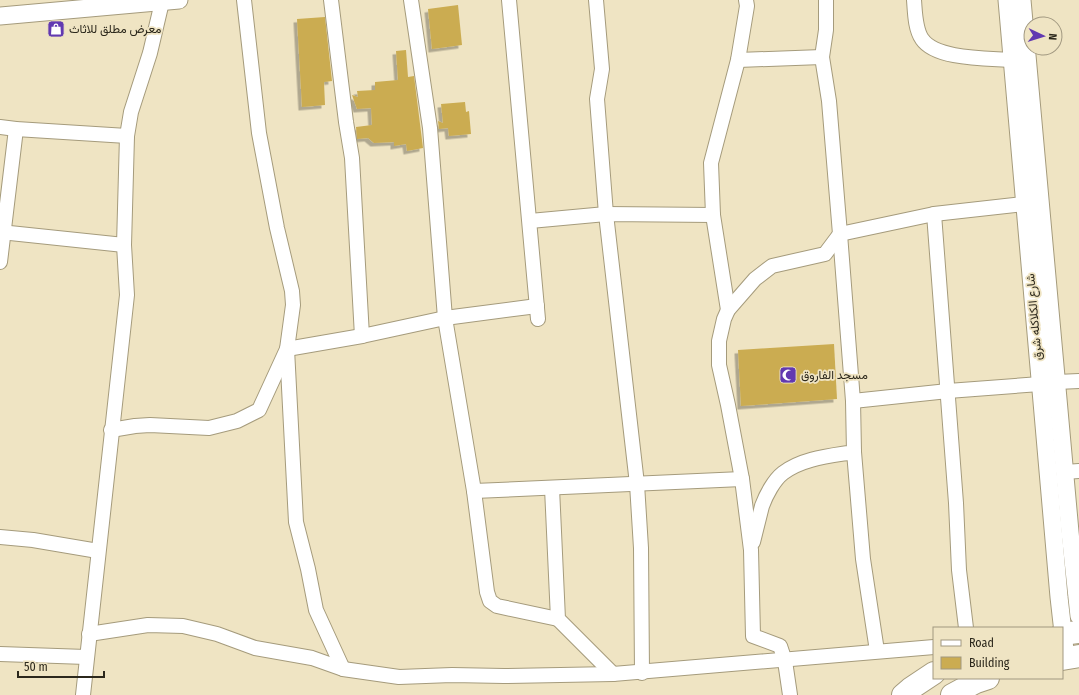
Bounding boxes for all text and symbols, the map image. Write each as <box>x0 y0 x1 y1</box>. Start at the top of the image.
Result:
north arrow <box>1023 16 1063 56</box>
shop icon: معرض مطلق للاثاث <box>46 19 66 39</box>
place label: معرض مطلق للاثاث <box>69 22 161 37</box>
text: N <box>1046 33 1059 40</box>
street label: شارع الكلاكله شرق <box>1023 273 1047 361</box>
mosque icon: مسجد الفاروق <box>778 365 798 385</box>
place label: مسجد الفاروق <box>801 368 868 383</box>
legend <box>933 627 1063 679</box>
text: Road <box>969 636 994 650</box>
scale bar <box>18 653 104 679</box>
text: Building <box>969 656 1010 670</box>
text: 50 m <box>24 660 48 674</box>

